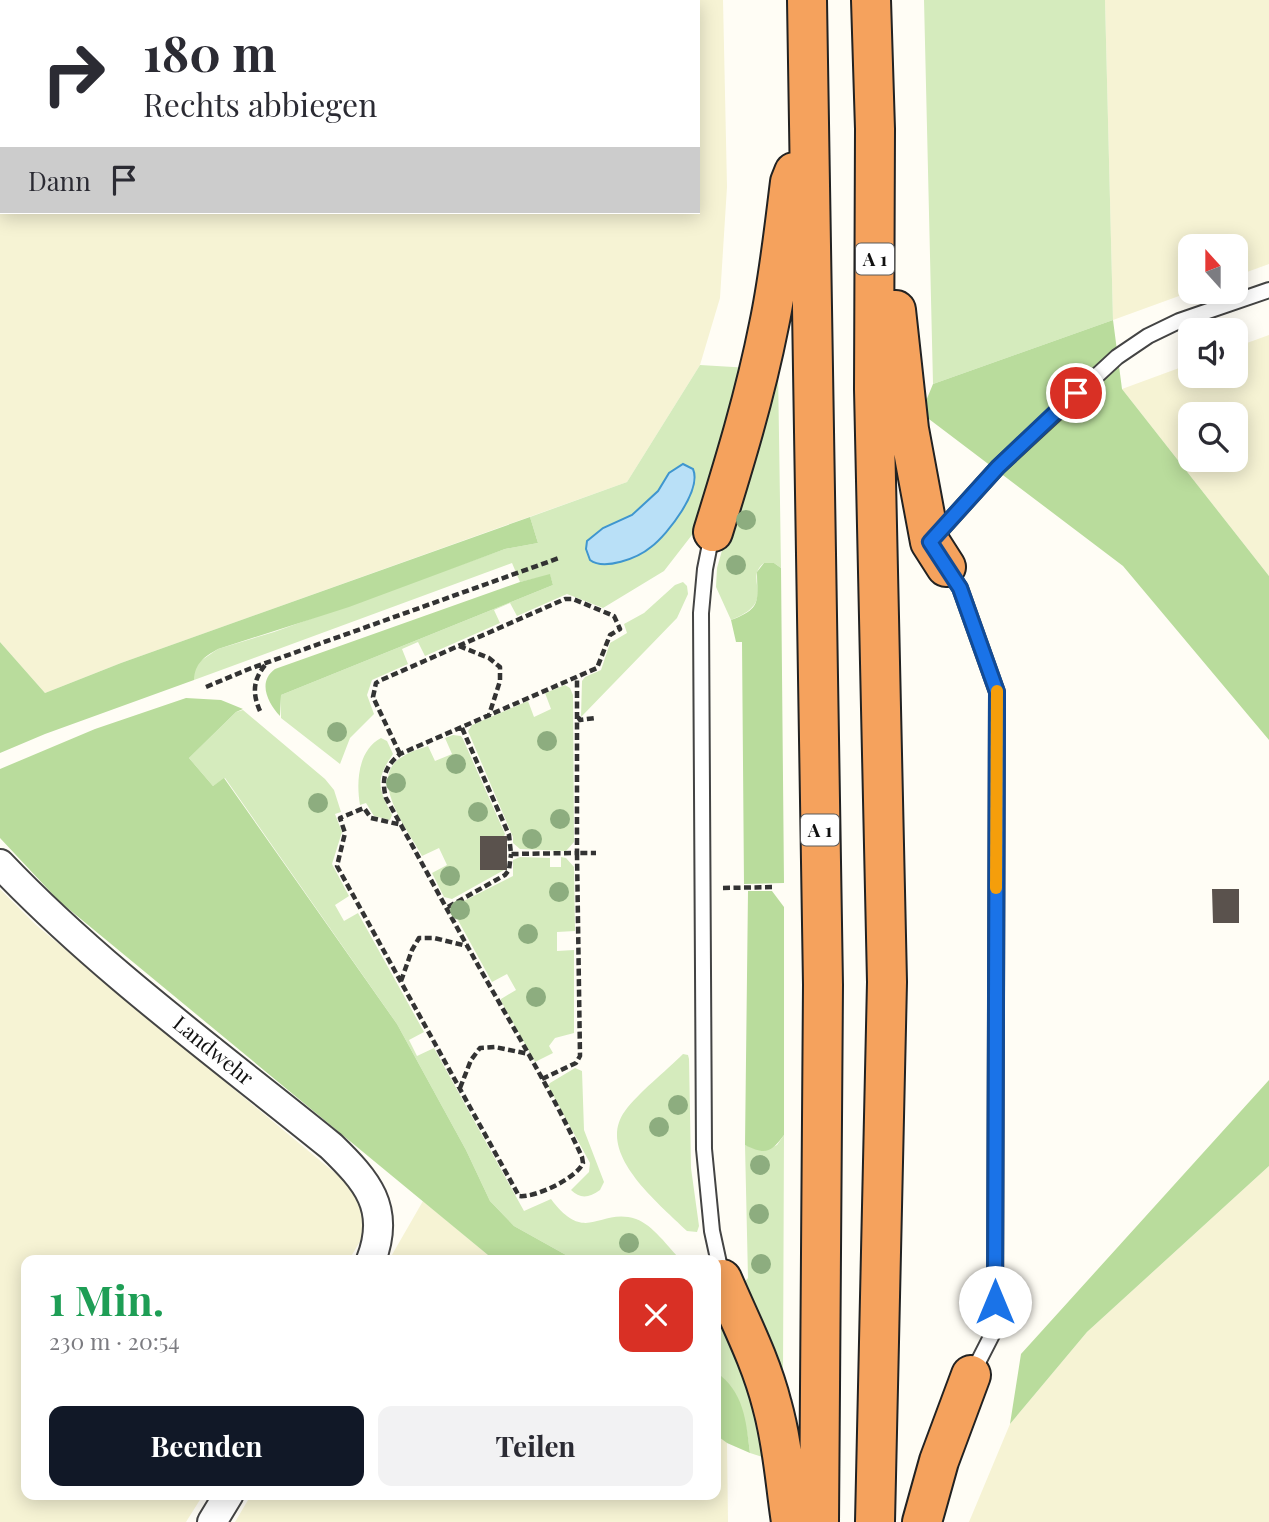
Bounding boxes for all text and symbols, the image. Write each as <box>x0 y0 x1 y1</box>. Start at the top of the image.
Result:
text: 180 m <box>143 19 277 84</box>
icon: right <box>28 28 119 119</box>
text: Rechts abbiegen <box>143 82 377 125</box>
icon: arrive <box>105 161 143 199</box>
text: Dann <box>28 163 91 198</box>
north arrow <box>1178 234 1248 304</box>
map controls <box>1178 234 1248 472</box>
road number: A 1 <box>856 244 894 274</box>
button: sound <box>1178 318 1248 388</box>
pin <box>1046 363 1106 423</box>
icon: arrive <box>1057 374 1095 412</box>
button: search <box>1178 402 1248 472</box>
road number: A 1 <box>801 814 839 846</box>
street label: Landwehr <box>168 1008 261 1091</box>
position arrow <box>958 1265 1032 1339</box>
text: 1 Min. <box>49 1271 164 1327</box>
button: close <box>619 1278 693 1352</box>
text: 230 m · 20:54 <box>49 1325 180 1356</box>
button: Beenden <box>49 1406 364 1486</box>
button: Teilen <box>378 1406 693 1486</box>

